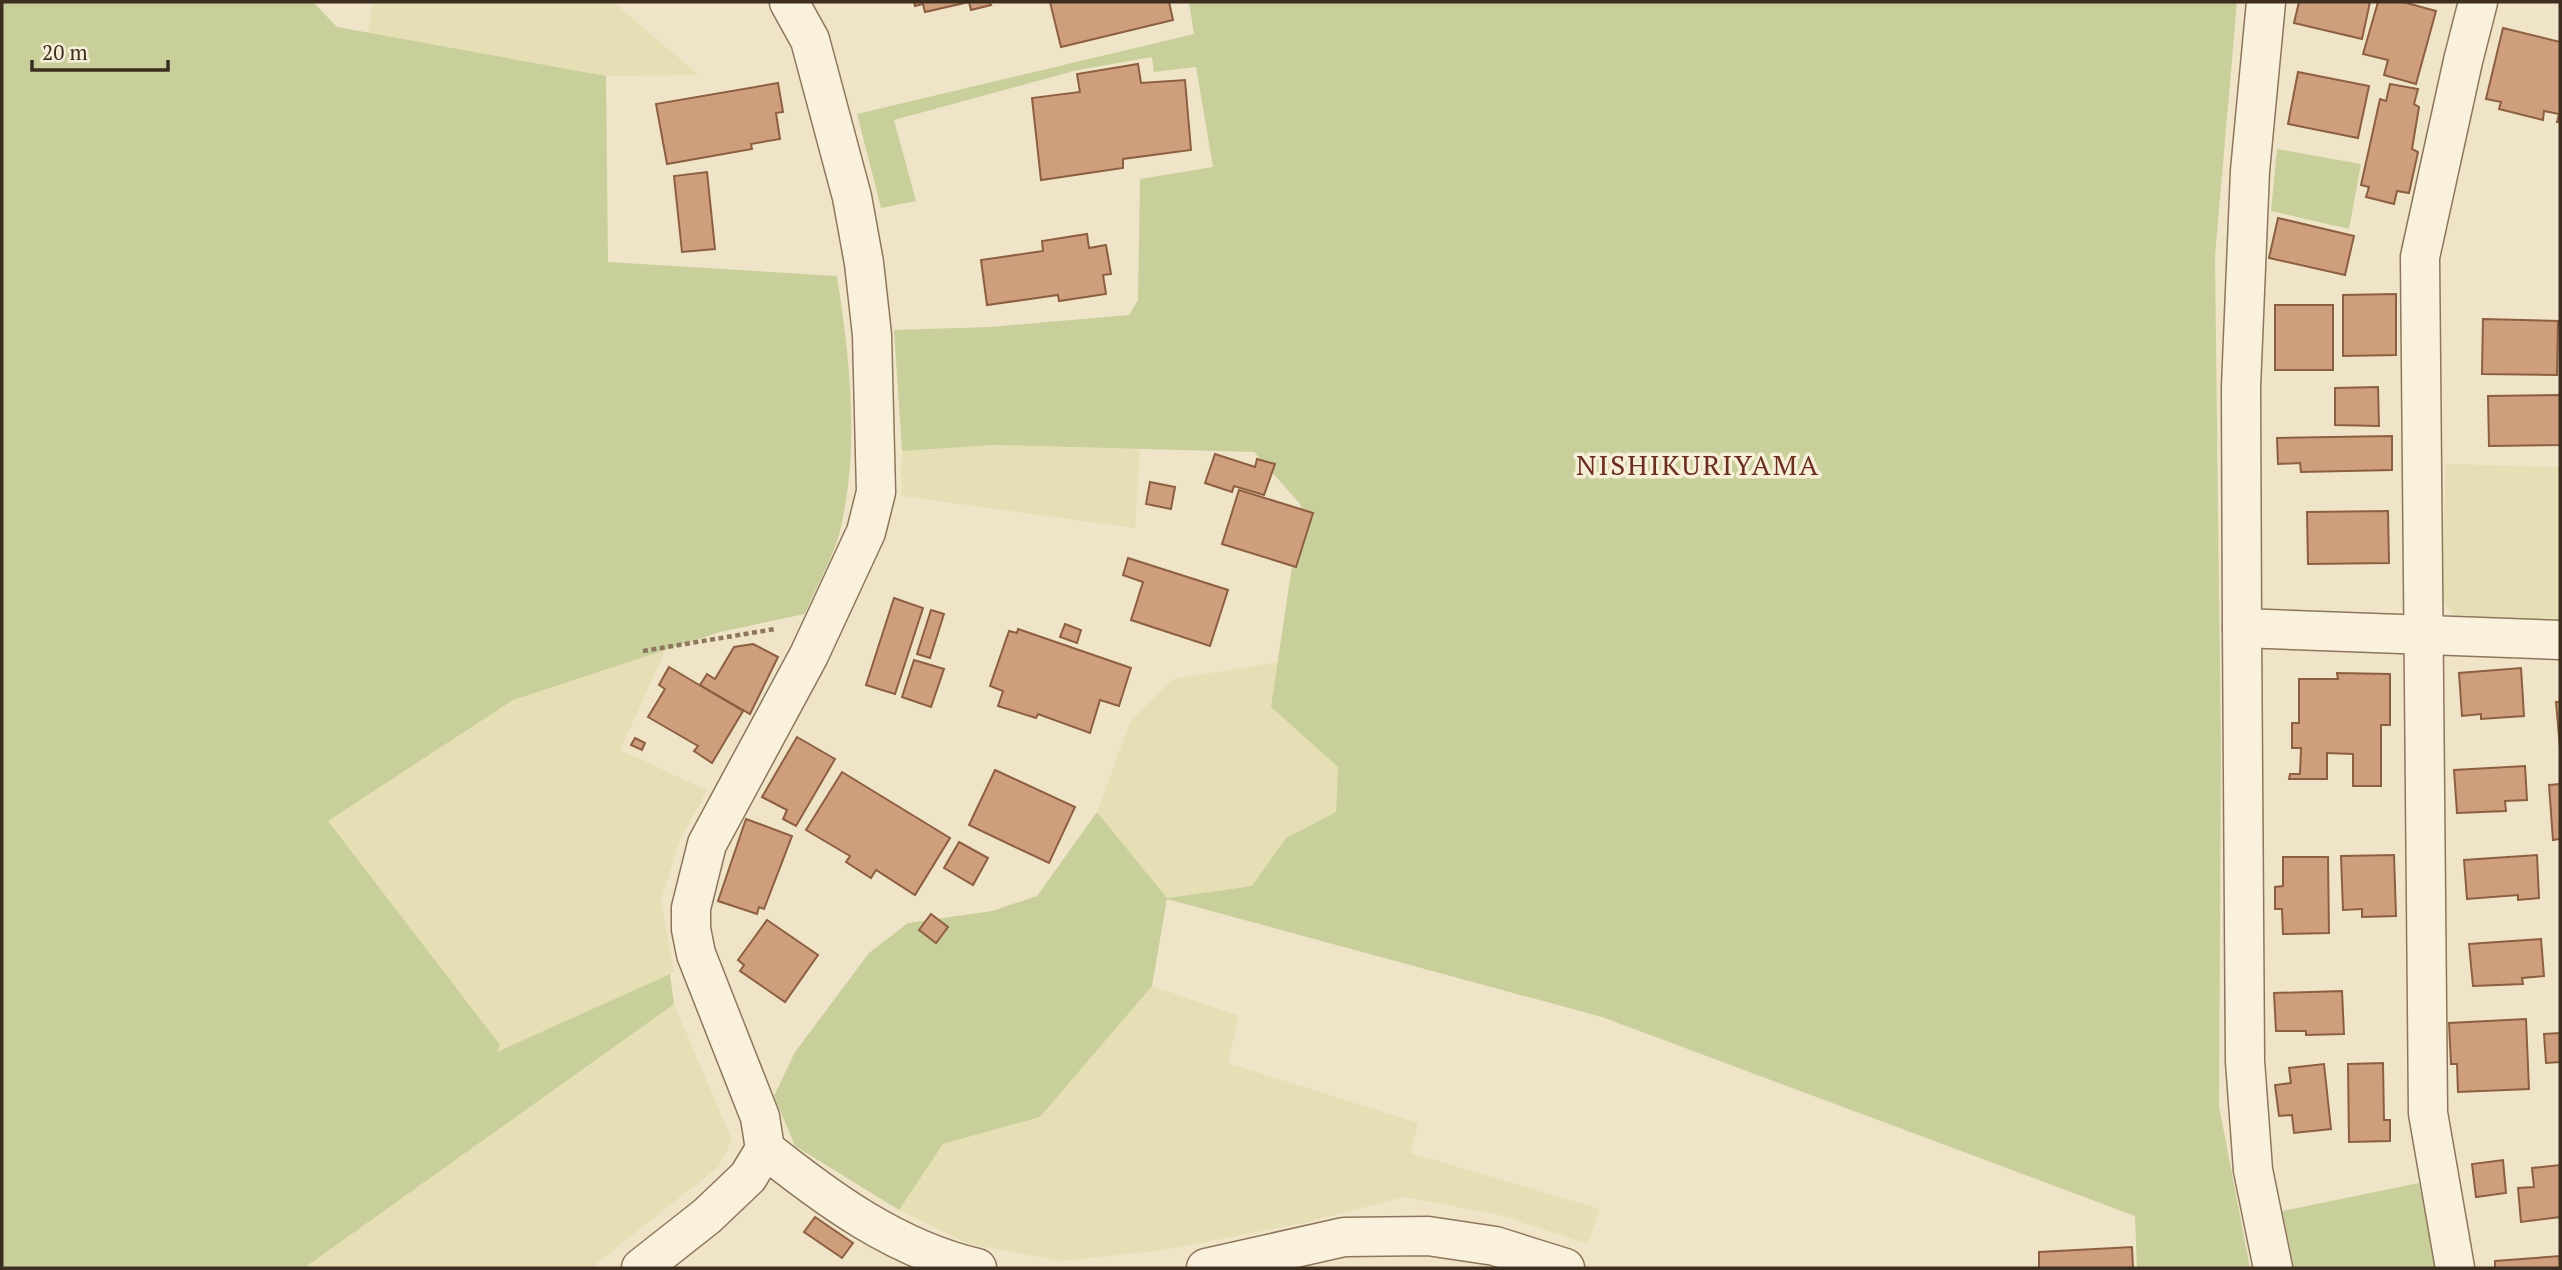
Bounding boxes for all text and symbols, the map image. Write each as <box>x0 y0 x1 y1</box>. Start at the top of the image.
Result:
scale bar <box>32 28 168 72</box>
text: 20 m <box>42 38 88 66</box>
district label: NISHIKURIYAMA <box>1576 446 1820 483</box>

